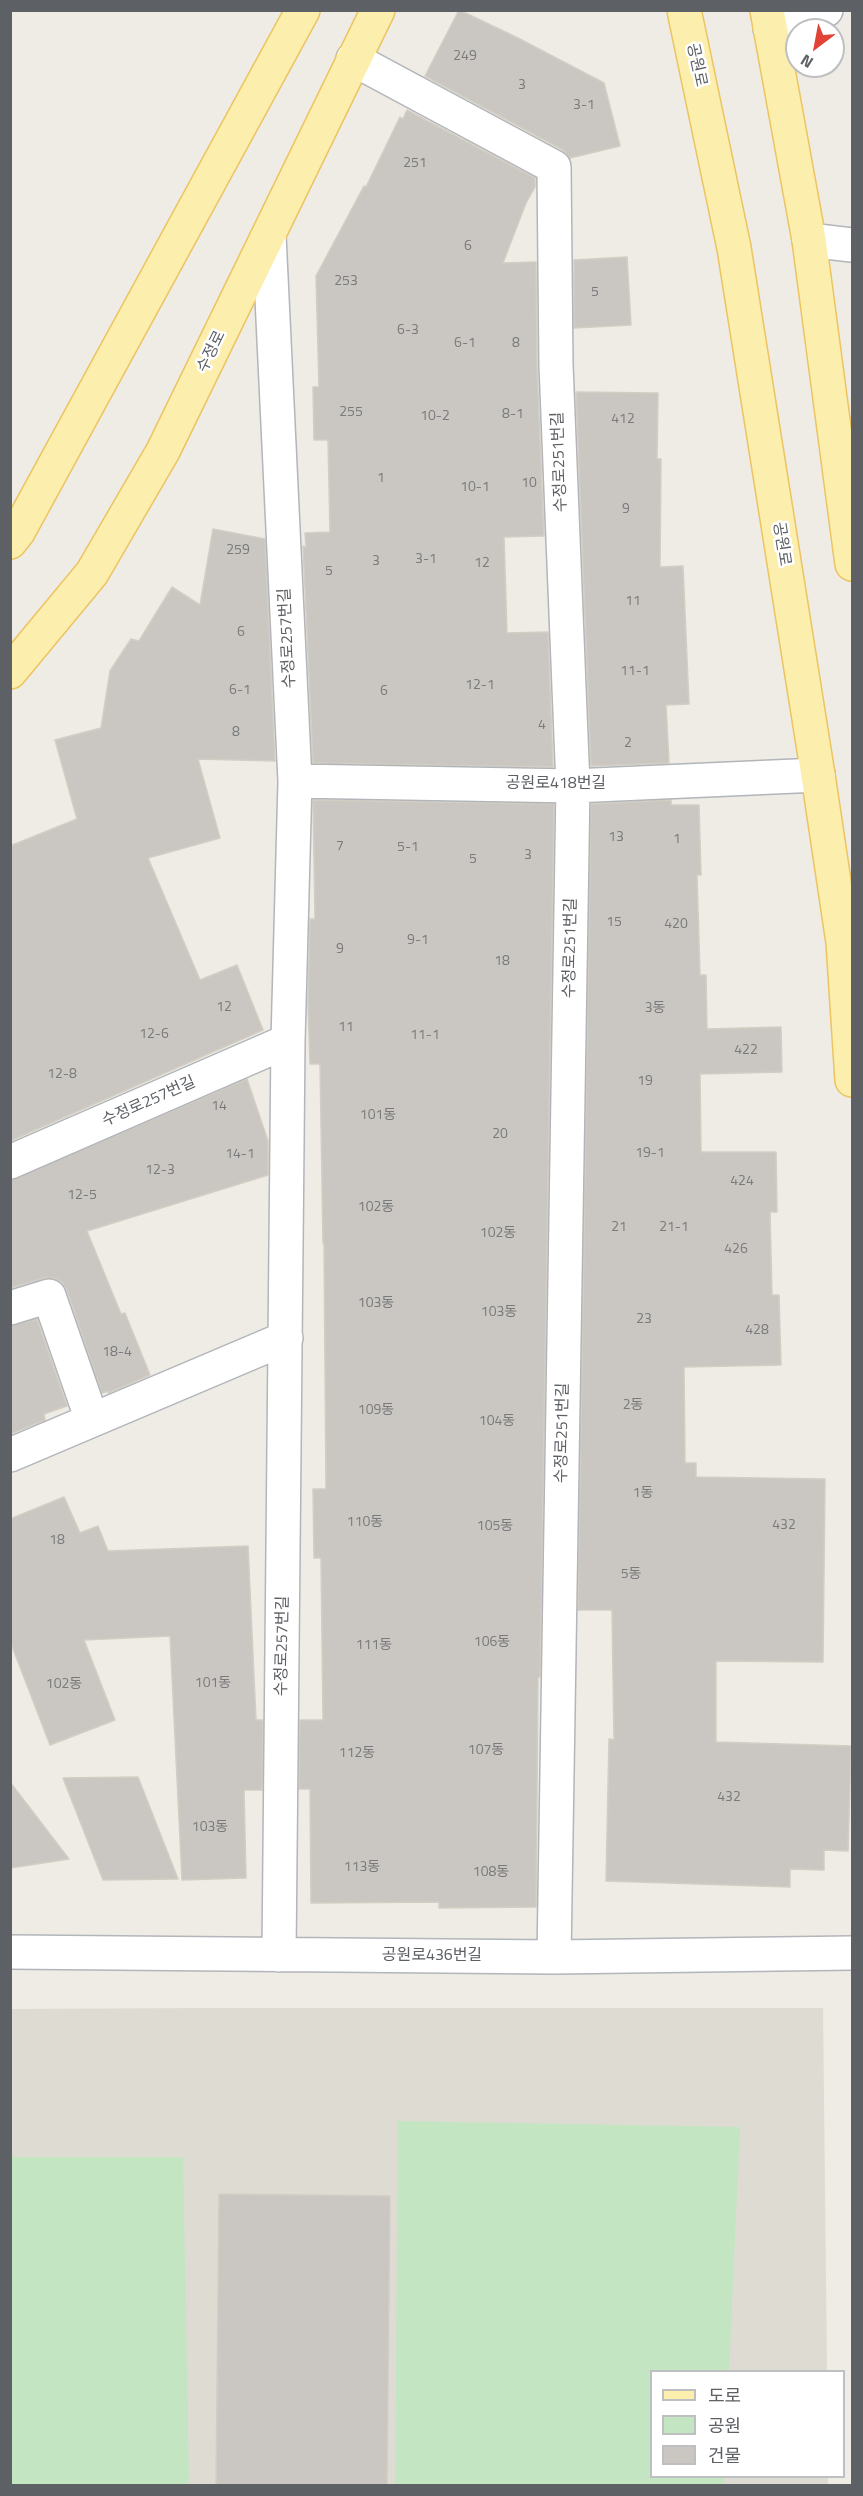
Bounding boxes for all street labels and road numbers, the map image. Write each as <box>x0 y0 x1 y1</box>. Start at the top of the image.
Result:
street label: 공원로 <box>682 41 710 89</box>
street label: 수정로 <box>194 328 230 376</box>
street label: 수정로251번길 <box>549 411 571 513</box>
street label: 공원로 <box>768 521 794 567</box>
street label: 수정로257번길 <box>276 587 300 689</box>
street label: 공원로418번길 <box>506 774 606 794</box>
street label: 수정로251번길 <box>561 898 581 998</box>
street label: 수정로257번길 <box>99 1073 199 1131</box>
street label: 수정로251번길 <box>553 1383 573 1483</box>
street label: 수정로257번길 <box>273 1596 293 1696</box>
street label: 공원로436번길 <box>382 1946 482 1966</box>

